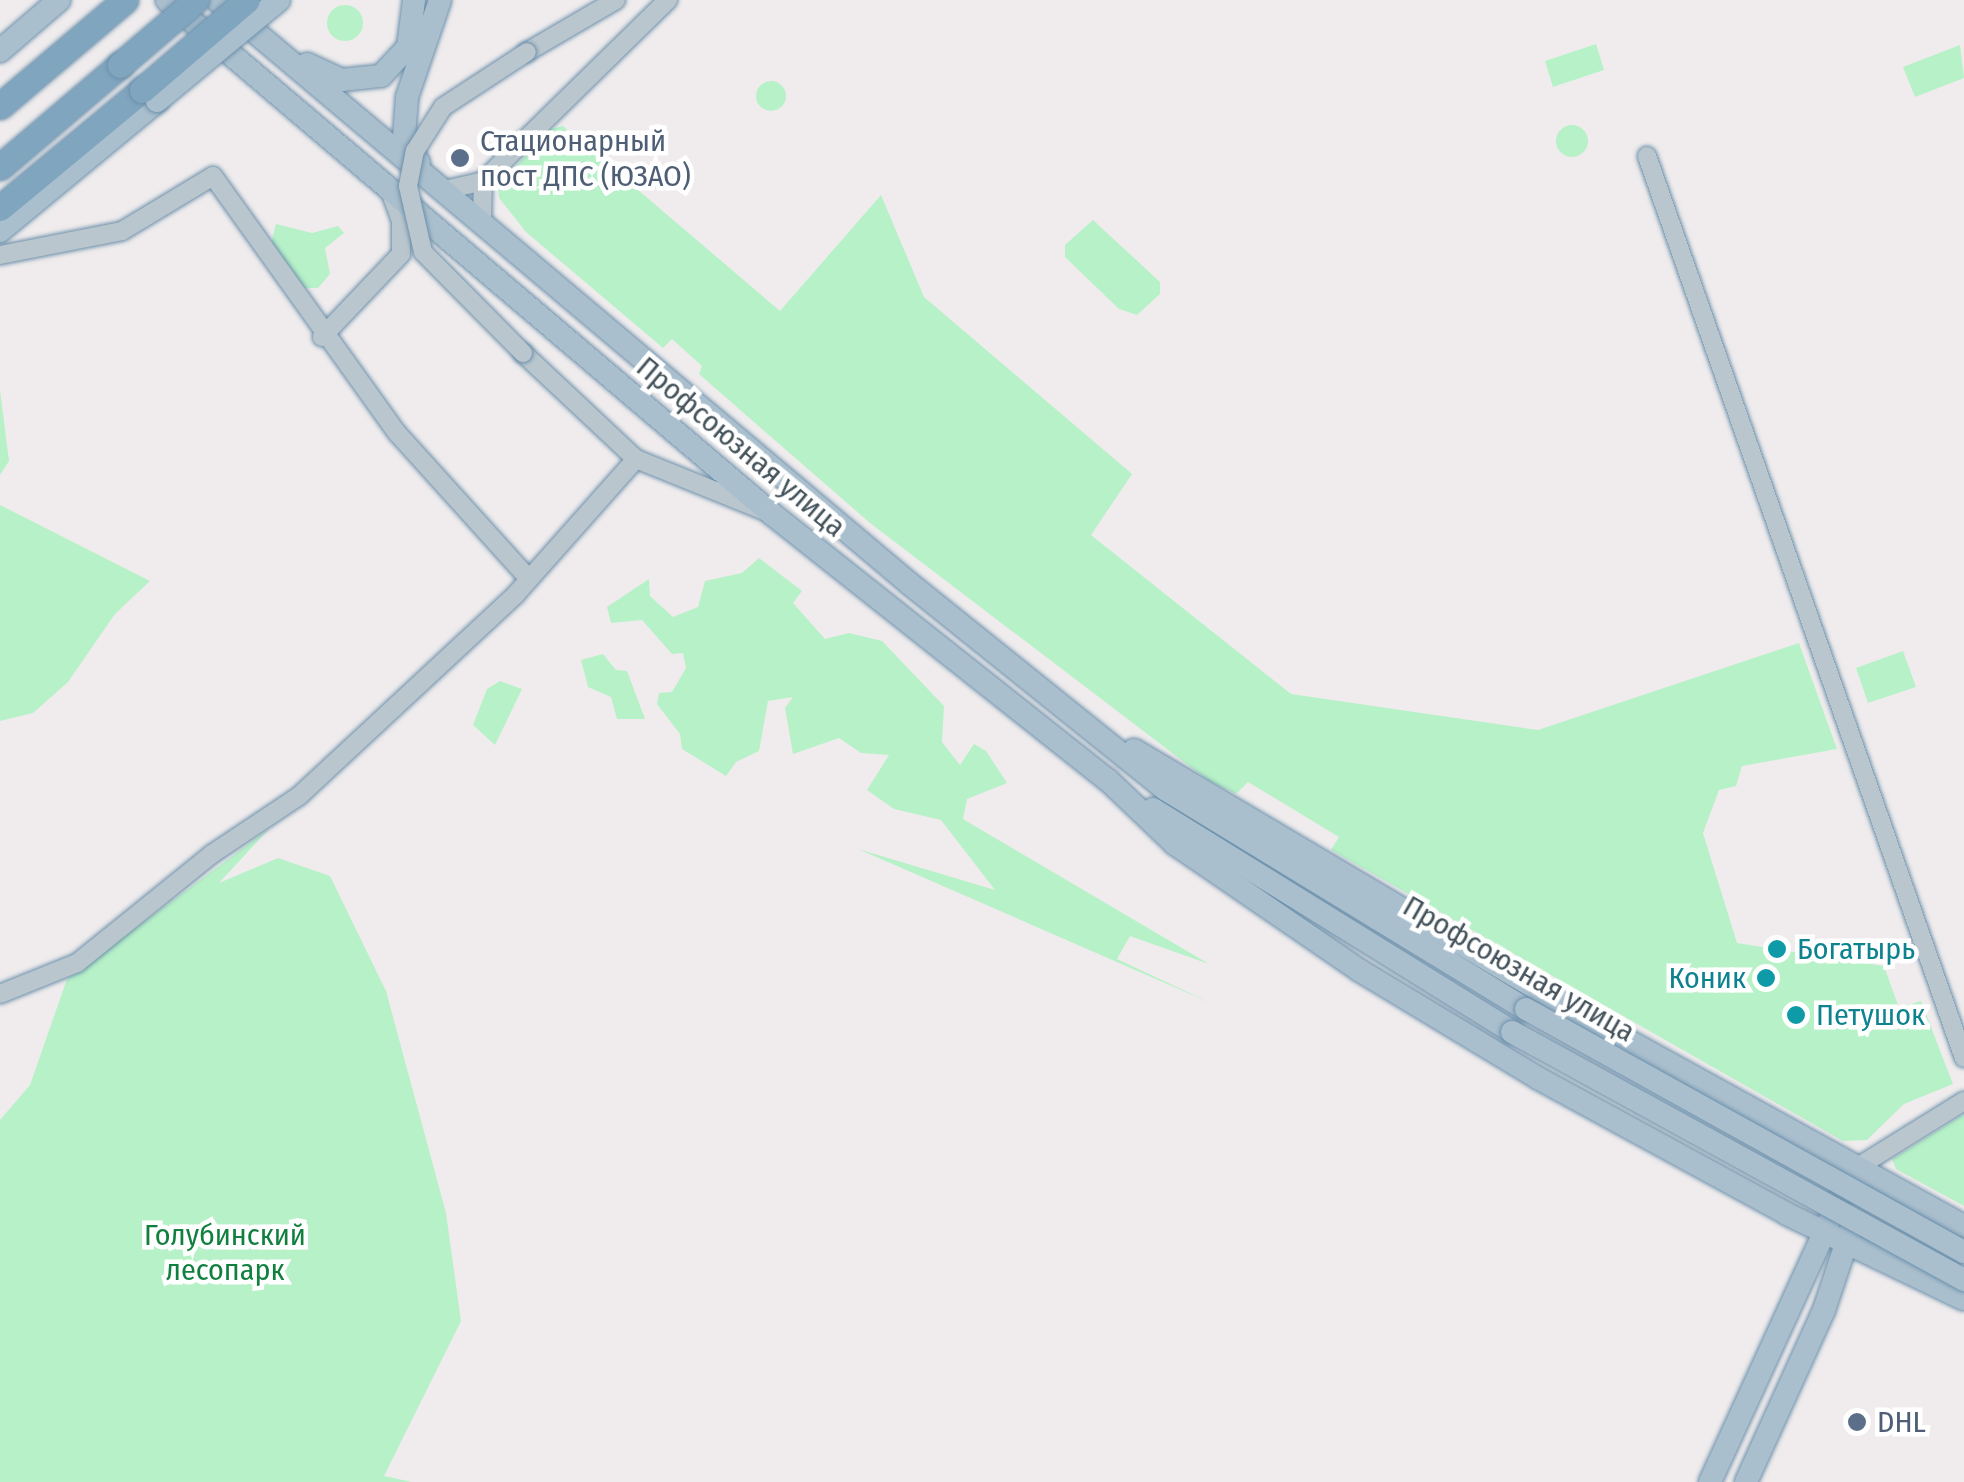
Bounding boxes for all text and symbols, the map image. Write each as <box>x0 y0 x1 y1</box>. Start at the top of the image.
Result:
place label: Стационарный пост ДПС (ЮЗАО) <box>480 123 691 194</box>
marker: Стационарный пост ДПС (ЮЗАО) <box>449 147 471 169</box>
street label: Профсоюзная улица <box>629 349 853 545</box>
street label: Профсоюзная улица <box>1397 888 1641 1050</box>
place label: Богатырь <box>1797 931 1915 967</box>
marker: Богатырь <box>1766 938 1788 960</box>
place label: Коник <box>1668 960 1746 996</box>
marker: Коник <box>1755 967 1777 989</box>
place label: Петушок <box>1816 997 1925 1033</box>
marker: Петушок <box>1785 1004 1807 1026</box>
park label: Голубинский лесопарк <box>144 1217 306 1288</box>
place label: DHL <box>1877 1404 1926 1440</box>
marker: DHL <box>1846 1411 1868 1433</box>

